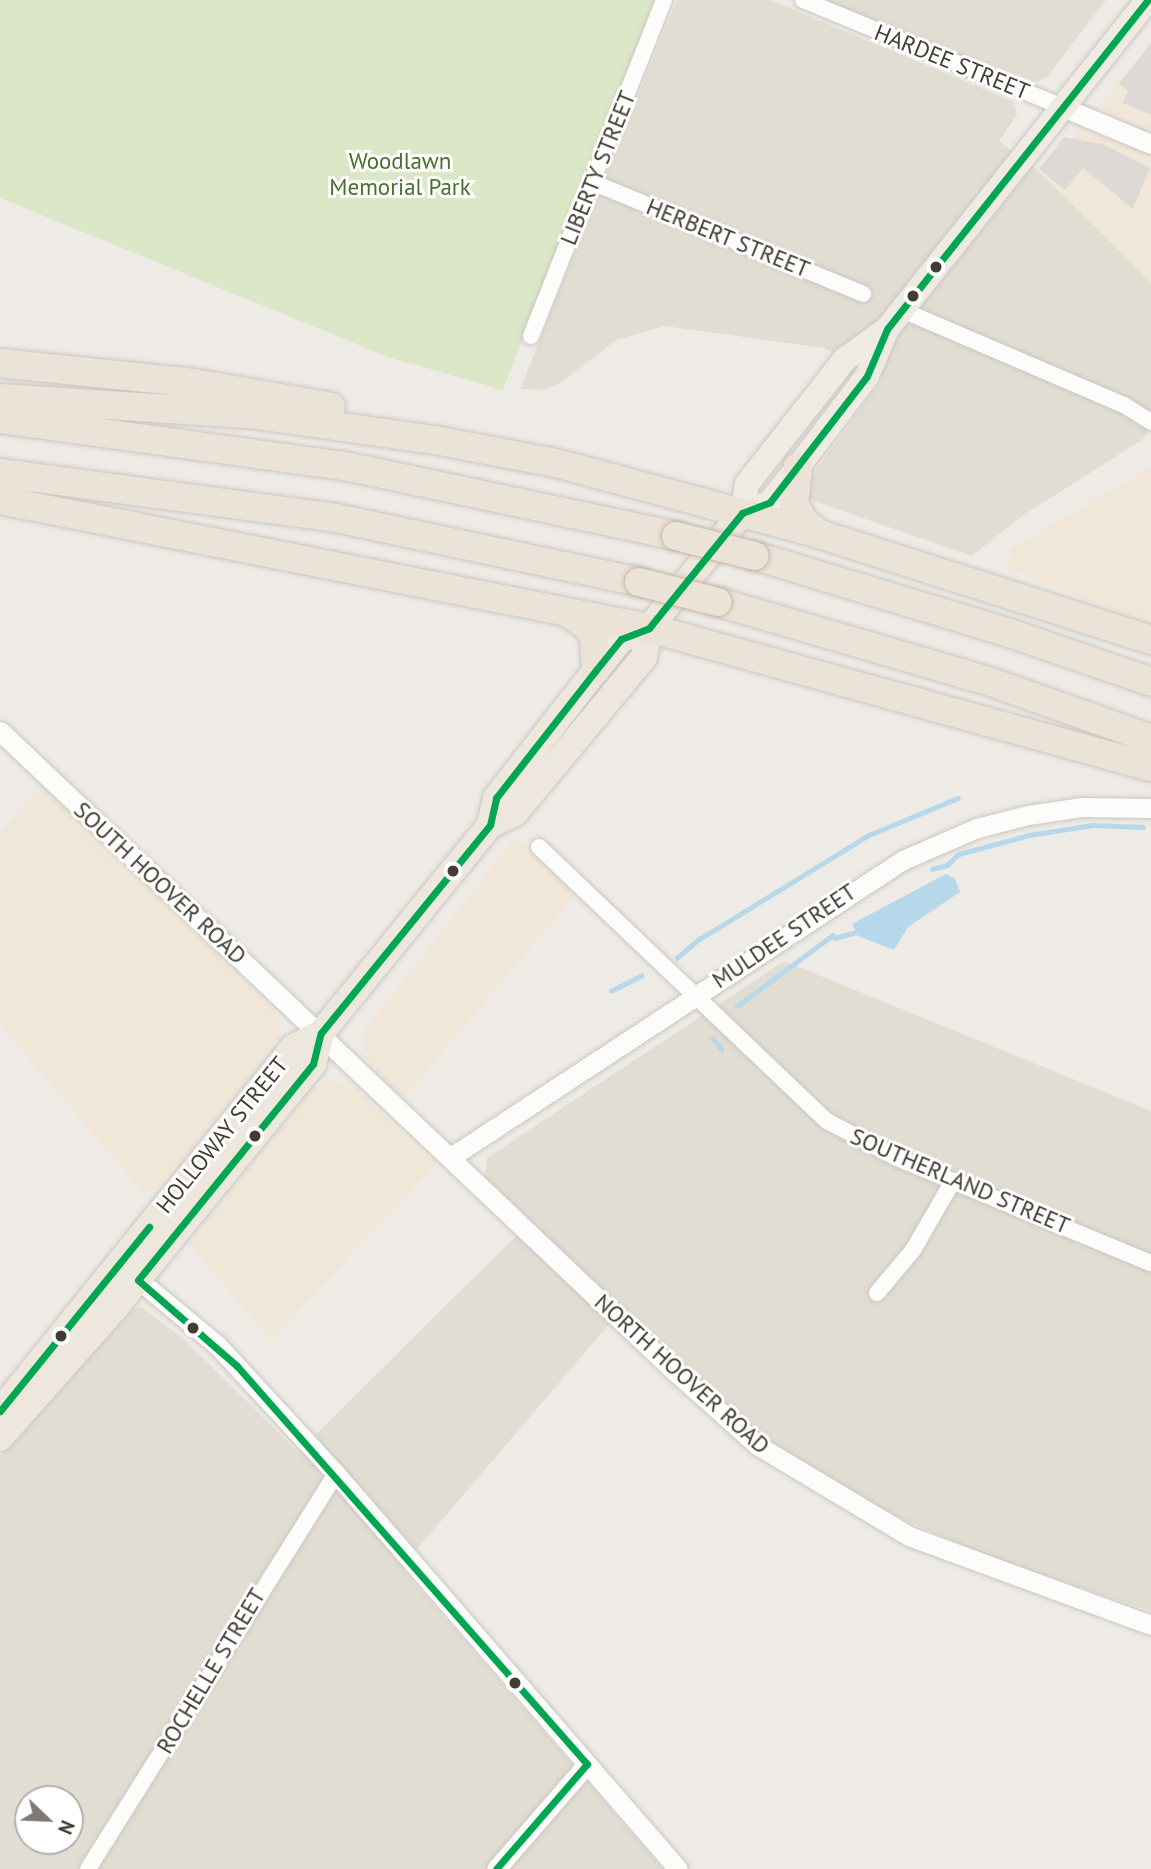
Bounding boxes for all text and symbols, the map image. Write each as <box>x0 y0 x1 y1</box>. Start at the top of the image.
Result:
street label: HARDEE STREET <box>871 18 1033 106</box>
street label: LIBERTY STREET <box>554 87 642 249</box>
park label: Woodlawn Memorial Park <box>329 147 471 201</box>
street label: HERBERT STREET <box>642 193 814 283</box>
unlabelled marker <box>929 260 943 274</box>
unlabelled marker <box>906 289 920 303</box>
street label: SOUTH HOOVER ROAD <box>68 796 252 970</box>
unlabelled marker <box>446 864 460 878</box>
street label: MULDEE STREET <box>707 878 861 994</box>
street label: HOLLOWAY STREET <box>150 1051 294 1219</box>
street label: SOUTHERLAND STREET <box>846 1122 1074 1240</box>
unlabelled marker <box>248 1129 262 1143</box>
street label: NORTH HOOVER ROAD <box>589 1288 775 1460</box>
unlabelled marker <box>186 1321 200 1335</box>
unlabelled marker <box>54 1329 68 1343</box>
street label: ROCHELLE STREET <box>151 1583 271 1759</box>
unlabelled marker <box>508 1676 522 1690</box>
north arrow <box>14 1785 84 1855</box>
text: N <box>53 1817 80 1838</box>

